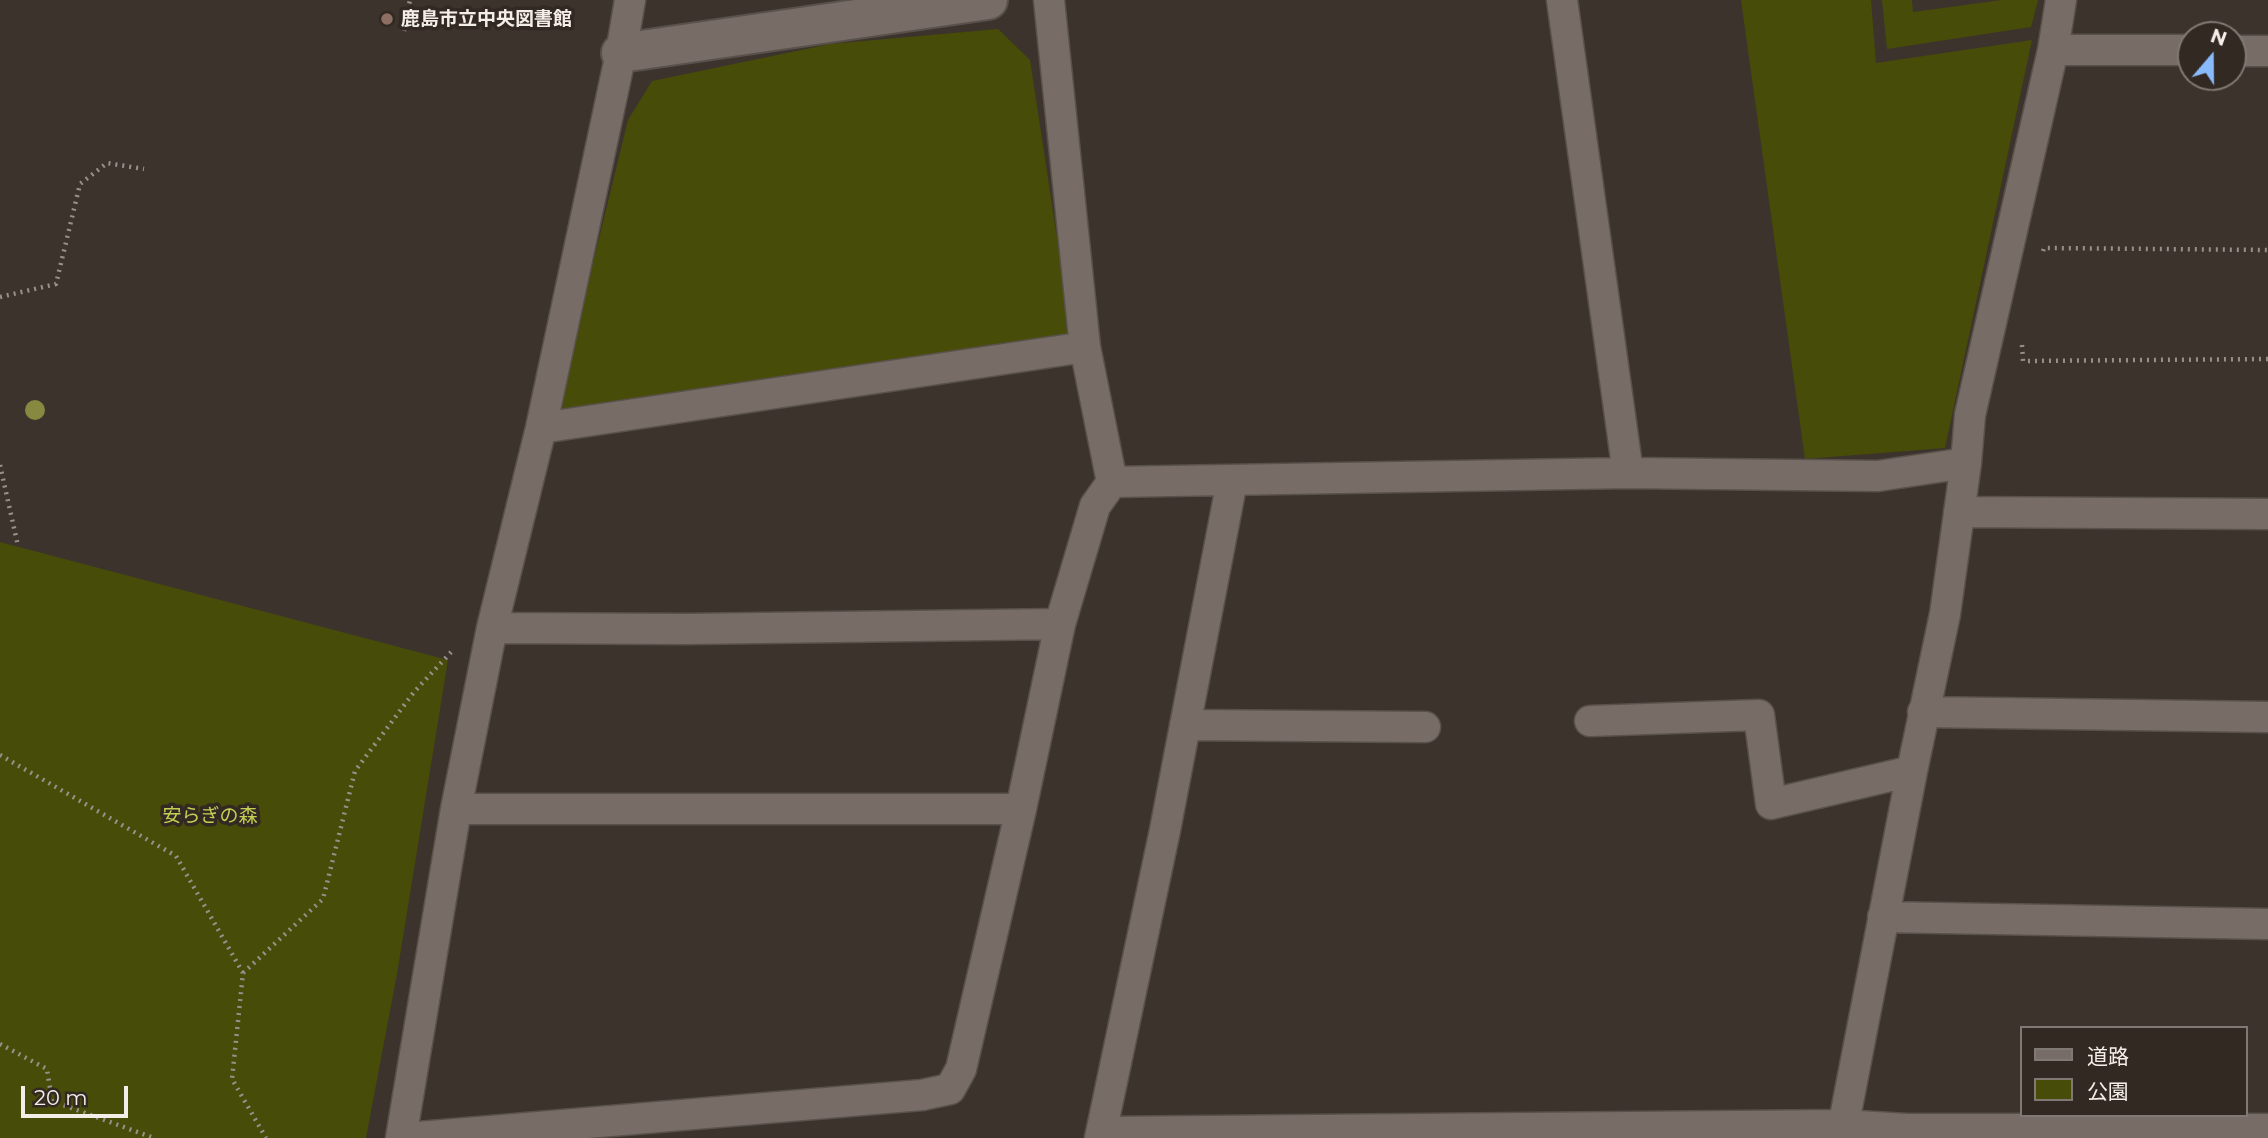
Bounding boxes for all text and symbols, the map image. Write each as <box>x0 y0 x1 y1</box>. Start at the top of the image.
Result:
place label: 鹿島市立中央図書館 <box>401 8 572 30</box>
marker: 鹿島市立中央図書館 <box>379 11 395 27</box>
north arrow <box>2177 21 2247 91</box>
text: N <box>2208 24 2230 51</box>
park label: 安らぎの森 <box>163 805 257 827</box>
legend <box>2020 1026 2247 1117</box>
text: 道路 <box>2087 1044 2129 1069</box>
scale bar <box>24 1072 131 1116</box>
text: 公園 <box>2087 1079 2129 1104</box>
text: 20 m <box>34 1085 88 1110</box>

